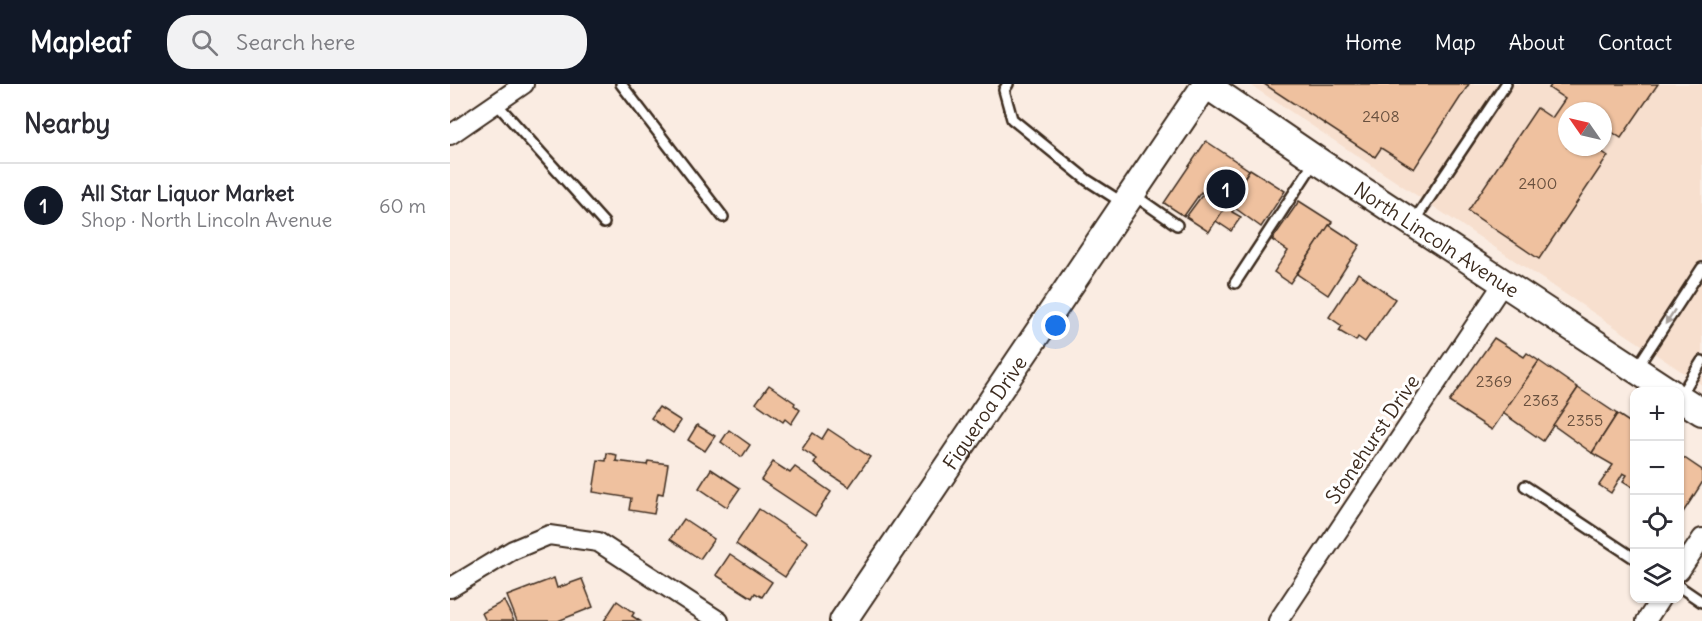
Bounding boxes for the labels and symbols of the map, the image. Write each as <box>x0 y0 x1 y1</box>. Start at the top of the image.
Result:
north arrow <box>1558 102 1612 156</box>
house number: 2408 <box>1362 106 1400 126</box>
pin: 1 <box>1206 166 1246 212</box>
house number: 2400 <box>1519 173 1557 193</box>
street label: North Lincoln Avenue <box>1350 176 1524 302</box>
one-way arrow <box>1664 308 1676 324</box>
your location <box>1041 311 1070 340</box>
street label: Figueroa Drive <box>937 350 1031 474</box>
street label: Stonehurst Drive <box>1320 370 1424 508</box>
house number: 2369 <box>1476 371 1512 391</box>
house number: 2363 <box>1523 390 1559 410</box>
house number: 2355 <box>1567 410 1603 430</box>

